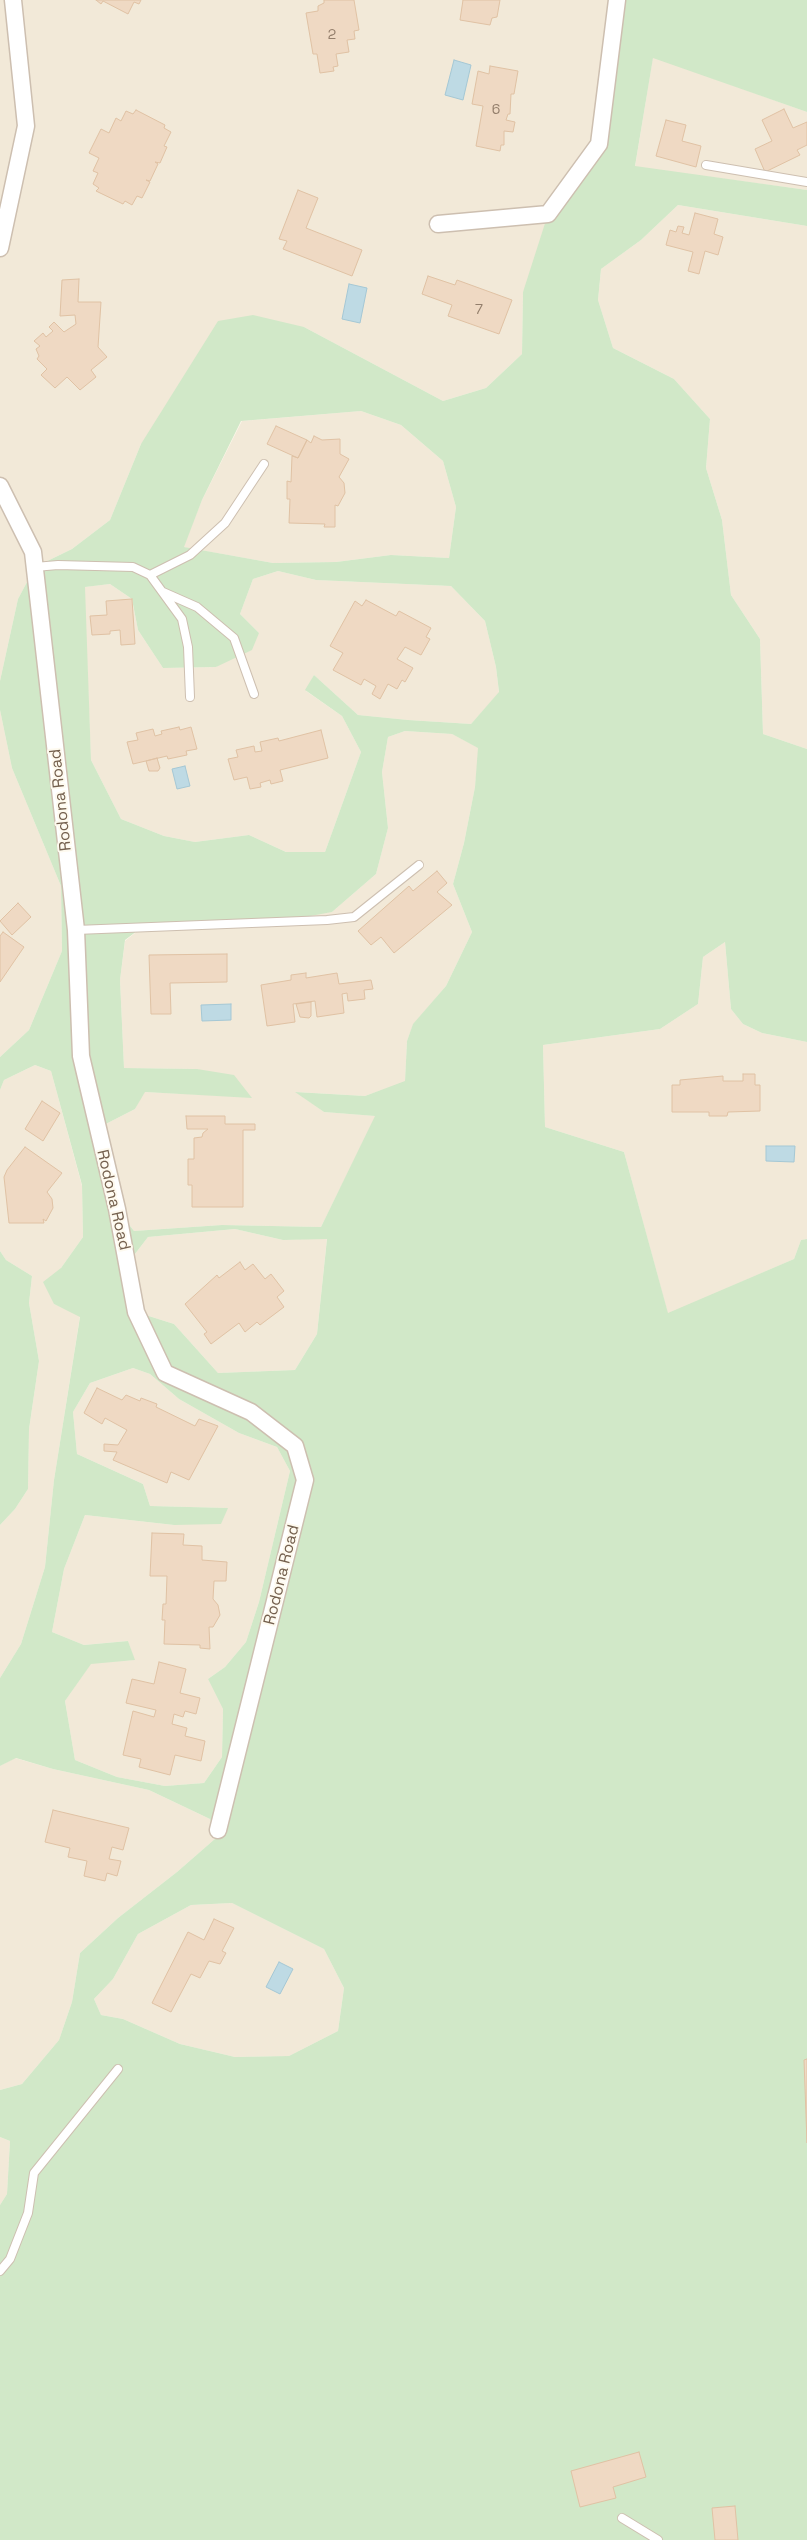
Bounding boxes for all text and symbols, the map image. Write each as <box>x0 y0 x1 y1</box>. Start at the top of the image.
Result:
house number: 2 <box>328 27 336 43</box>
house number: 6 <box>492 102 500 118</box>
house number: 7 <box>475 302 483 318</box>
street label: Rodona Road <box>46 748 76 852</box>
street label: Rodona Road <box>92 1148 134 1252</box>
street label: Rodona Road <box>260 1523 304 1627</box>

